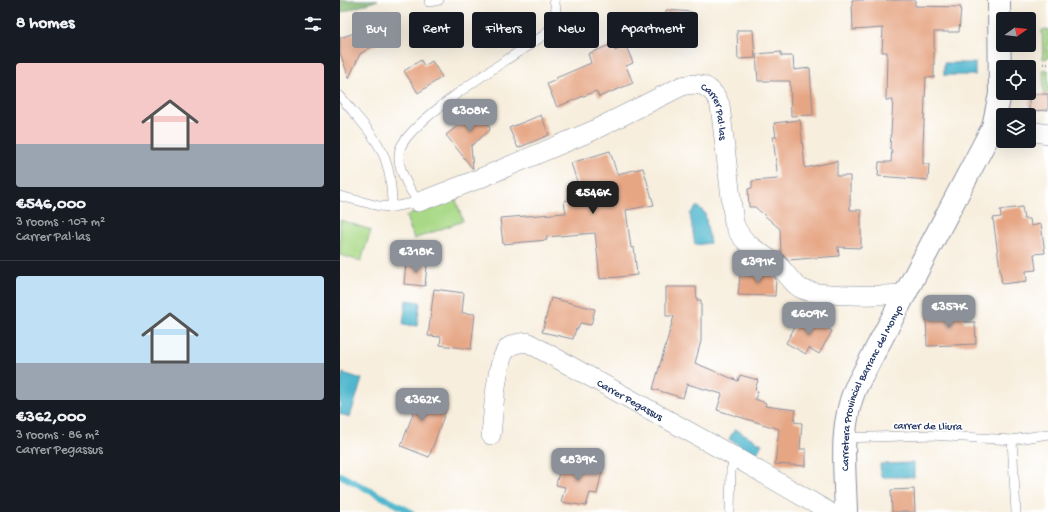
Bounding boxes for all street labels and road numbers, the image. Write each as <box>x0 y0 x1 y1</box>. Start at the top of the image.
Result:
street label: Carrer Pal·las <box>699 82 728 142</box>
street label: Carretera Provincial Barranc del Monyo <box>840 303 906 471</box>
street label: Carrer Pegassus <box>594 378 665 424</box>
street label: carrer de Lliura <box>894 420 963 434</box>

